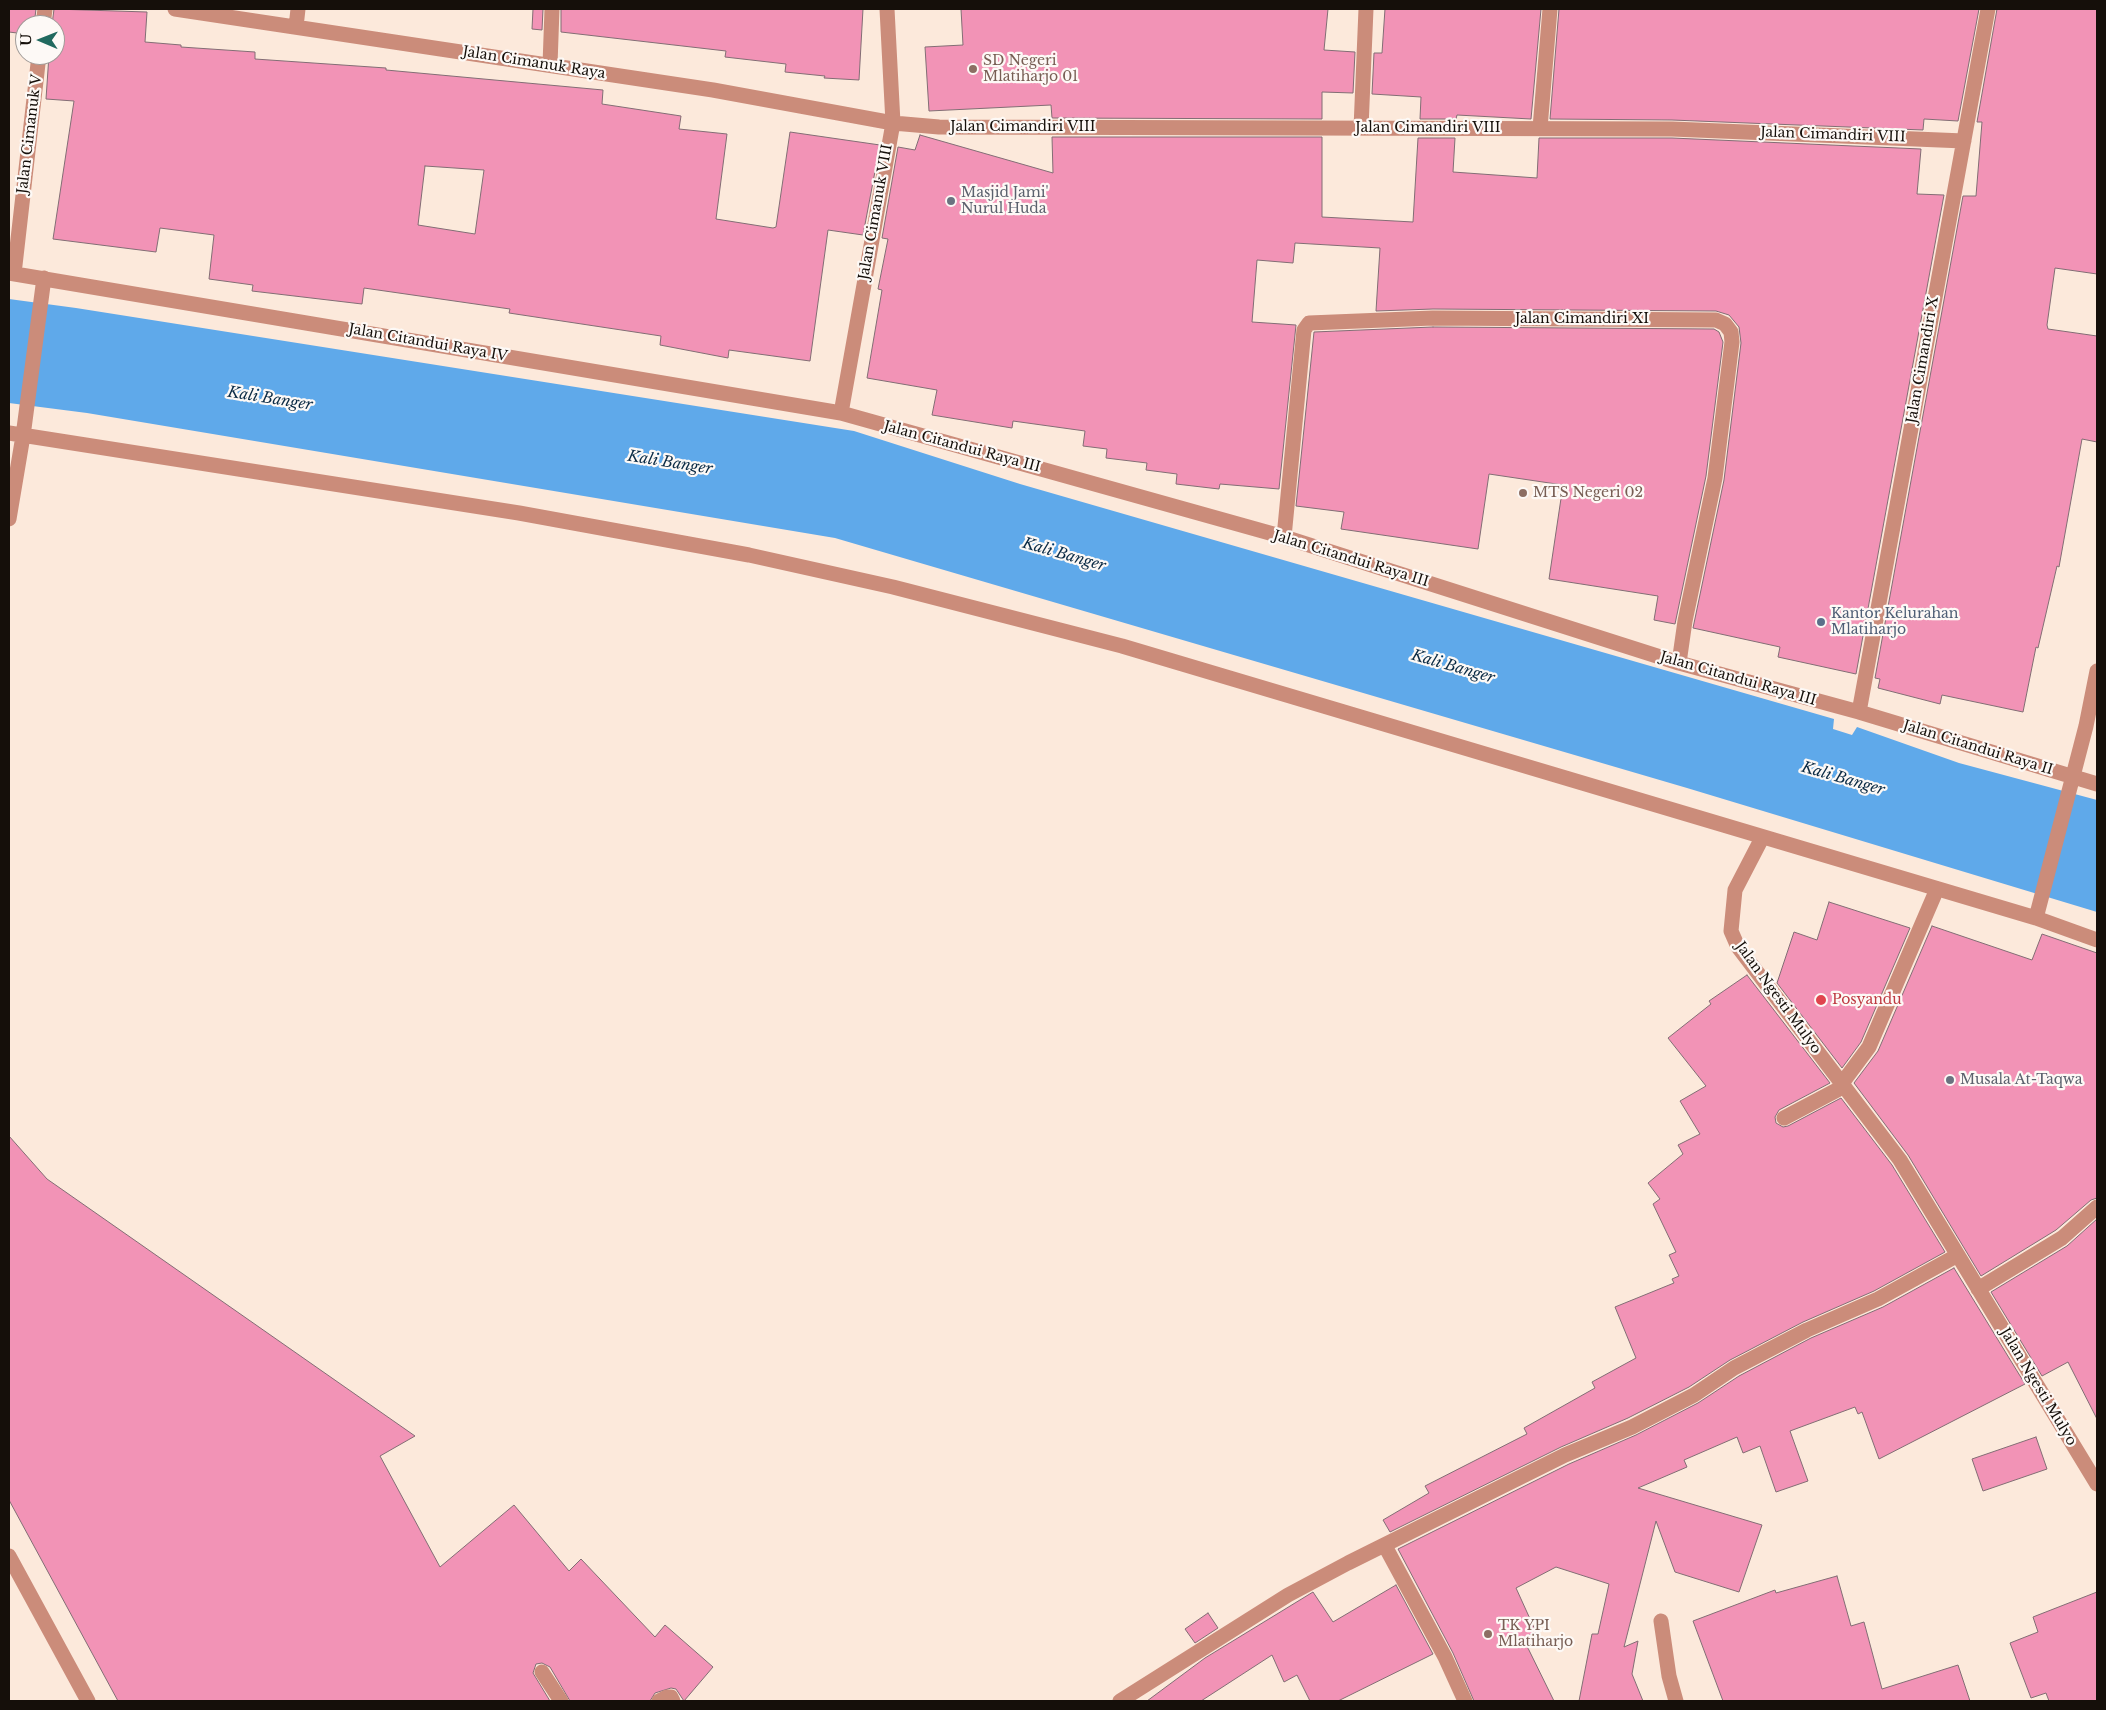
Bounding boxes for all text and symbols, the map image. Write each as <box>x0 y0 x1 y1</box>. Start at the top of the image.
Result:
north arrow <box>15 15 65 65</box>
text: U <box>17 33 35 46</box>
street label: Jalan Cimanuk Raya <box>461 43 607 83</box>
place label: SD Negeri Mlatiharjo 01 <box>983 53 1078 85</box>
marker: SD Negeri Mlatiharjo 01 <box>967 63 979 75</box>
street label: Jalan Cimanuk V <box>14 73 46 195</box>
street label: Jalan Cimandiri VIII <box>950 119 1096 135</box>
street label: Jalan Cimandiri VIII <box>1355 120 1501 136</box>
street label: Jalan Cimandiri VIII <box>1760 124 1906 146</box>
street label: Jalan Cimanuk VIII <box>856 143 896 281</box>
place label: Masjid Jami' Nurul Huda <box>961 185 1048 218</box>
marker: Masjid Jami' Nurul Huda <box>945 195 957 207</box>
street label: Jalan Cimandiri X <box>1904 295 1942 425</box>
street label: Jalan Cimandiri XI <box>1515 311 1649 327</box>
street label: Jalan Citandui Raya IV <box>347 321 509 365</box>
water label: Kali Banger <box>226 383 314 415</box>
street label: Jalan Citandui Raya III <box>882 418 1042 476</box>
water label: Kali Banger <box>626 447 714 479</box>
place label: MTS Negeri 02 <box>1533 485 1643 501</box>
marker: MTS Negeri 02 <box>1517 487 1529 499</box>
street label: Jalan Citandui Raya III <box>1271 527 1431 591</box>
water label: Kali Banger <box>1020 535 1108 575</box>
place label: Kantor Kelurahan Mlatiharjo <box>1831 606 1958 638</box>
marker: Kantor Kelurahan Mlatiharjo <box>1815 616 1827 628</box>
water label: Kali Banger <box>1409 647 1497 687</box>
street label: Jalan Citandui Raya III <box>1658 649 1818 709</box>
street label: Jalan Citandui Raya II <box>1901 717 2055 779</box>
water label: Kali Banger <box>1799 759 1887 799</box>
street label: Jalan Ngesti Mulyo <box>1732 939 1824 1057</box>
place label: Posyandu <box>1832 992 1902 1008</box>
marker: Posyandu <box>1814 993 1828 1007</box>
place label: Musala At-Taqwa <box>1960 1072 2082 1088</box>
marker: Musala At-Taqwa <box>1944 1074 1956 1086</box>
street label: Jalan Ngesti Mulyo <box>1996 1325 2080 1449</box>
place label: TK YPI Mlatiharjo <box>1498 1618 1573 1650</box>
marker: TK YPI Mlatiharjo <box>1482 1628 1494 1640</box>

